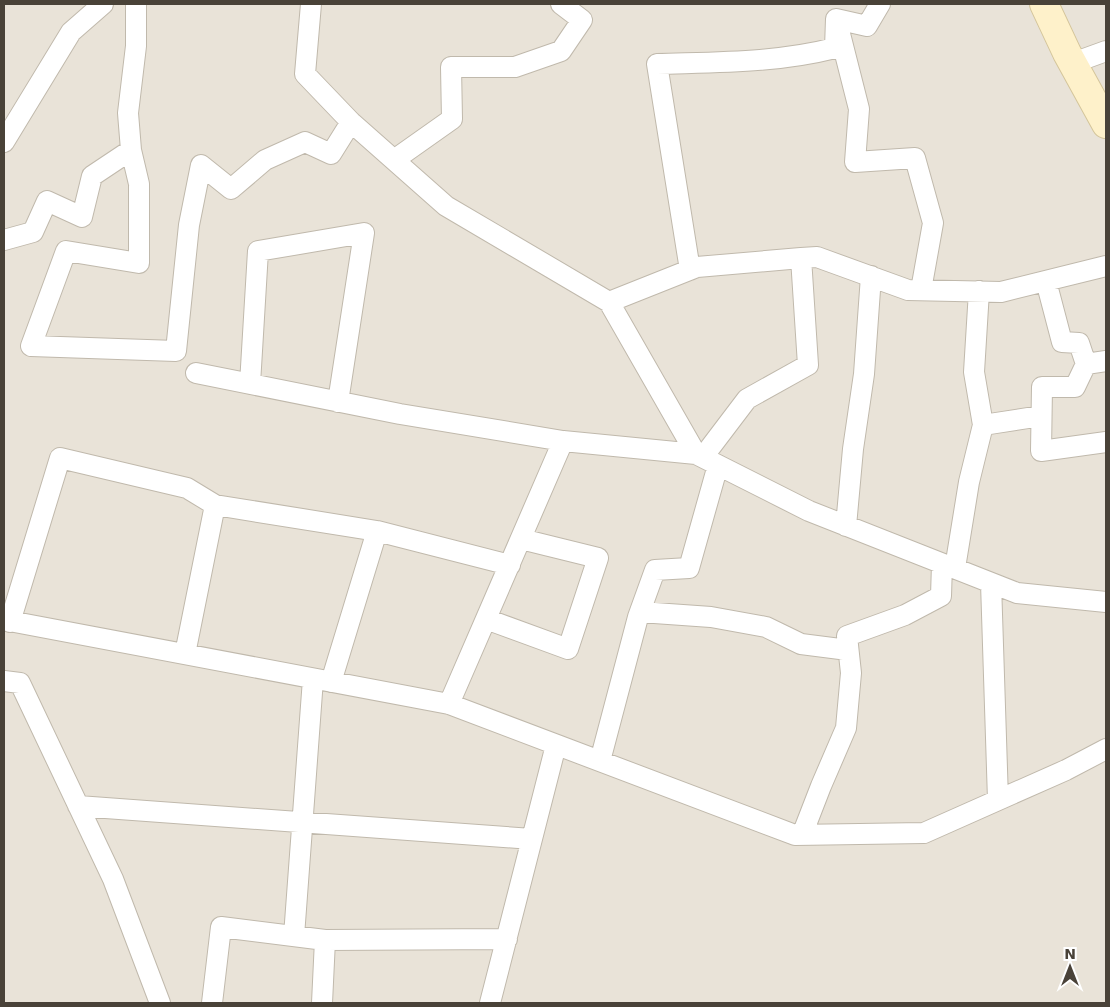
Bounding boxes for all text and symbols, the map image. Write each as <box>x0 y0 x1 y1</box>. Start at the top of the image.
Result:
north arrow <box>1045 942 1095 992</box>
text: N <box>1064 946 1076 962</box>

